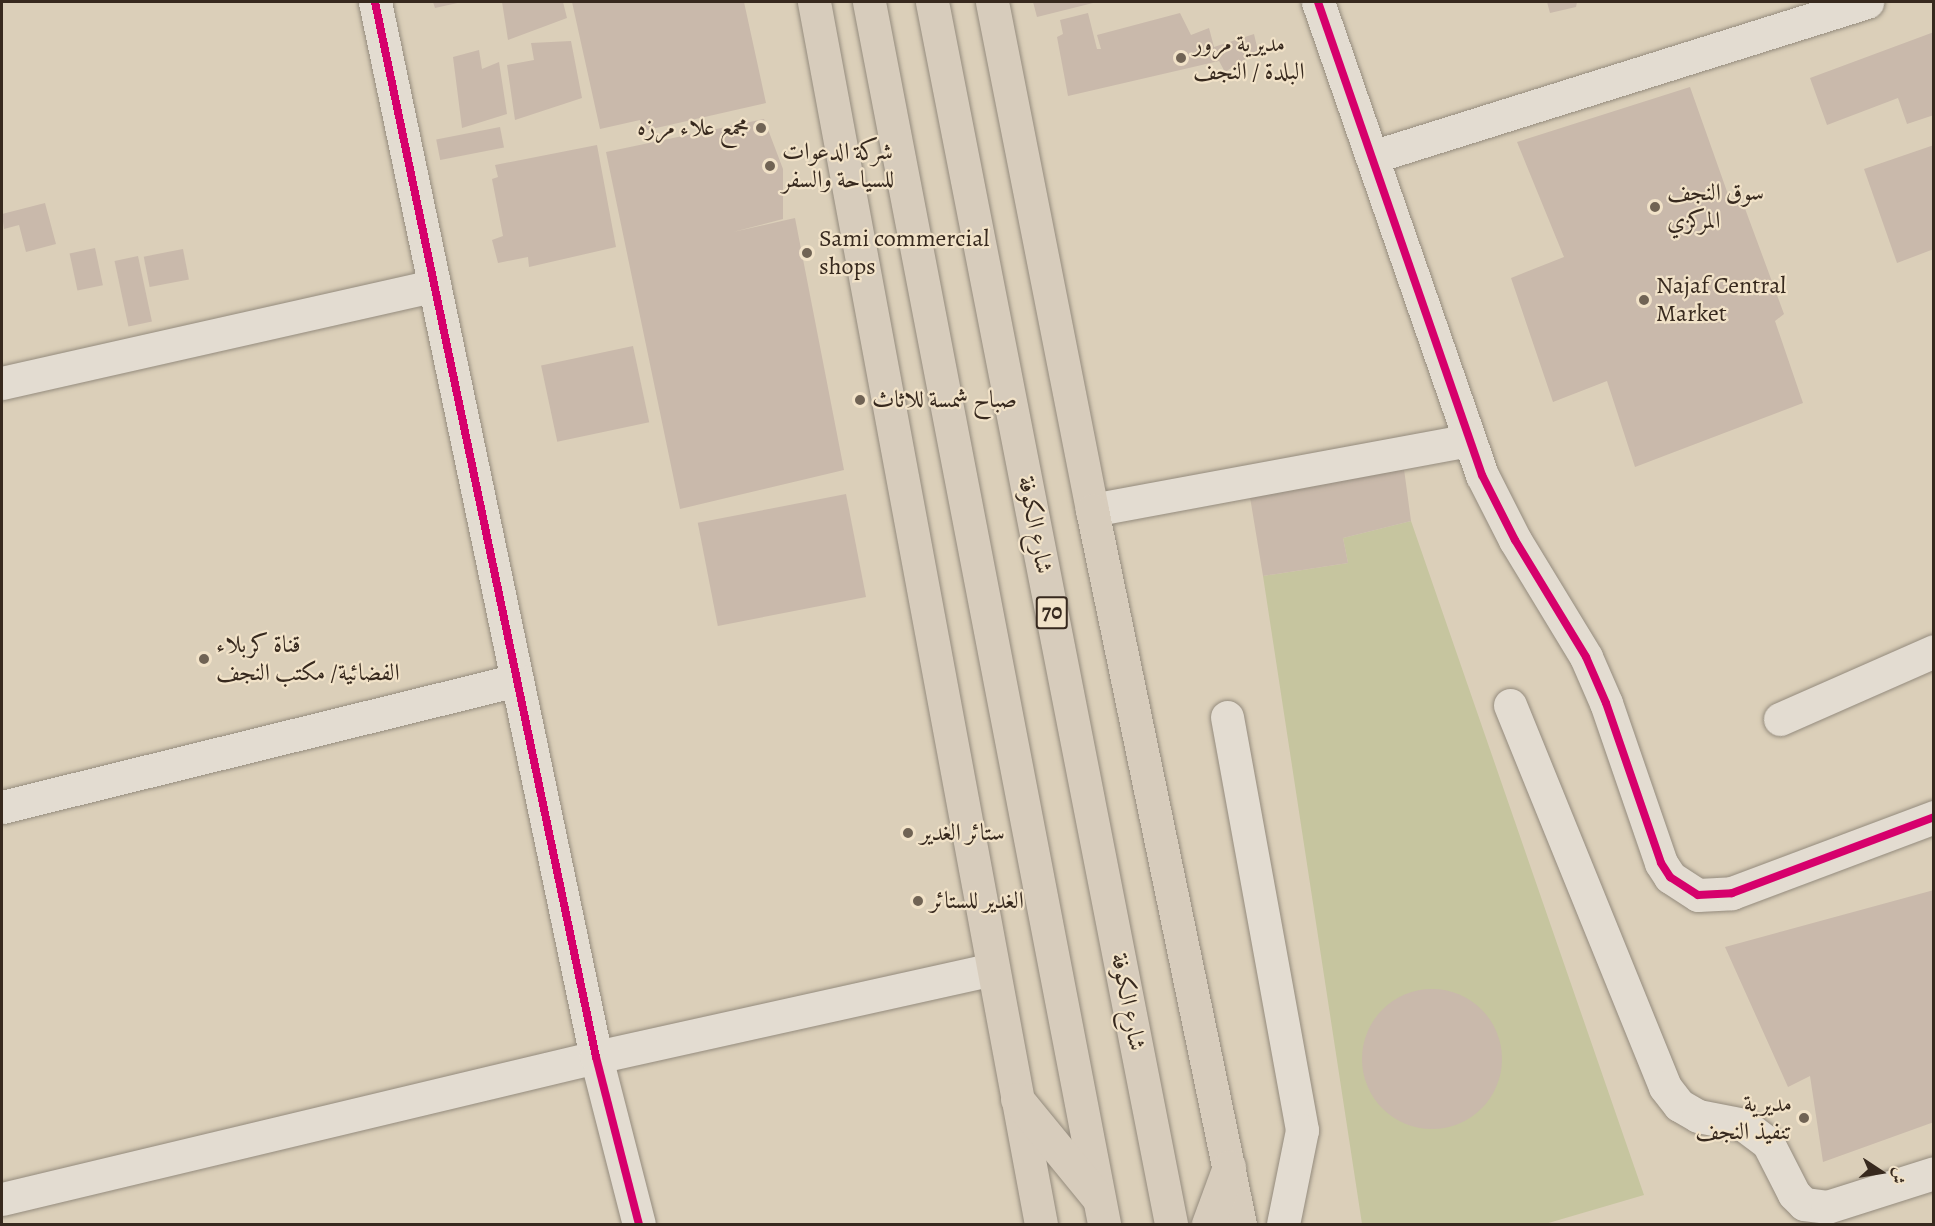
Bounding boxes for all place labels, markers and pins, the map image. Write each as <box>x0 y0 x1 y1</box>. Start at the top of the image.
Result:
place label: مديرية مرور البلدة / النجف <box>1193 30 1305 86</box>
marker: مديرية مرور البلدة / النجف <box>1174 51 1188 65</box>
place label: مجمع علاء مرزه <box>637 114 749 142</box>
marker: مجمع علاء مرزه <box>754 121 768 135</box>
place label: شركة الدعوات للسياحة والسفر <box>782 138 894 194</box>
marker: شركة الدعوات للسياحة والسفر <box>763 159 777 173</box>
place label: سوق النجف المركزي <box>1667 179 1764 235</box>
marker: سوق النجف المركزي <box>1648 200 1662 214</box>
place label: Sami commercial shops <box>819 225 989 281</box>
marker: Sami commercial shops <box>800 246 814 260</box>
place label: Najaf Central Market <box>1656 272 1786 328</box>
marker: Najaf Central Market <box>1637 293 1651 307</box>
place label: صباح شمسة للاثاث <box>872 386 1017 414</box>
marker: صباح شمسة للاثاث <box>853 393 867 407</box>
place label: قناة كربلاء الفضائية/ مكتب النجف <box>216 631 400 687</box>
marker: قناة كربلاء الفضائية/ مكتب النجف <box>197 652 211 666</box>
place label: ستائر الغدير <box>920 819 1005 847</box>
marker: ستائر الغدير <box>901 826 915 840</box>
place label: الغدير للستائر <box>930 887 1024 915</box>
marker: الغدير للستائر <box>911 894 925 908</box>
place label: مديرية تنفيذ النجف <box>1695 1090 1792 1146</box>
marker: مديرية تنفيذ النجف <box>1797 1111 1811 1125</box>

